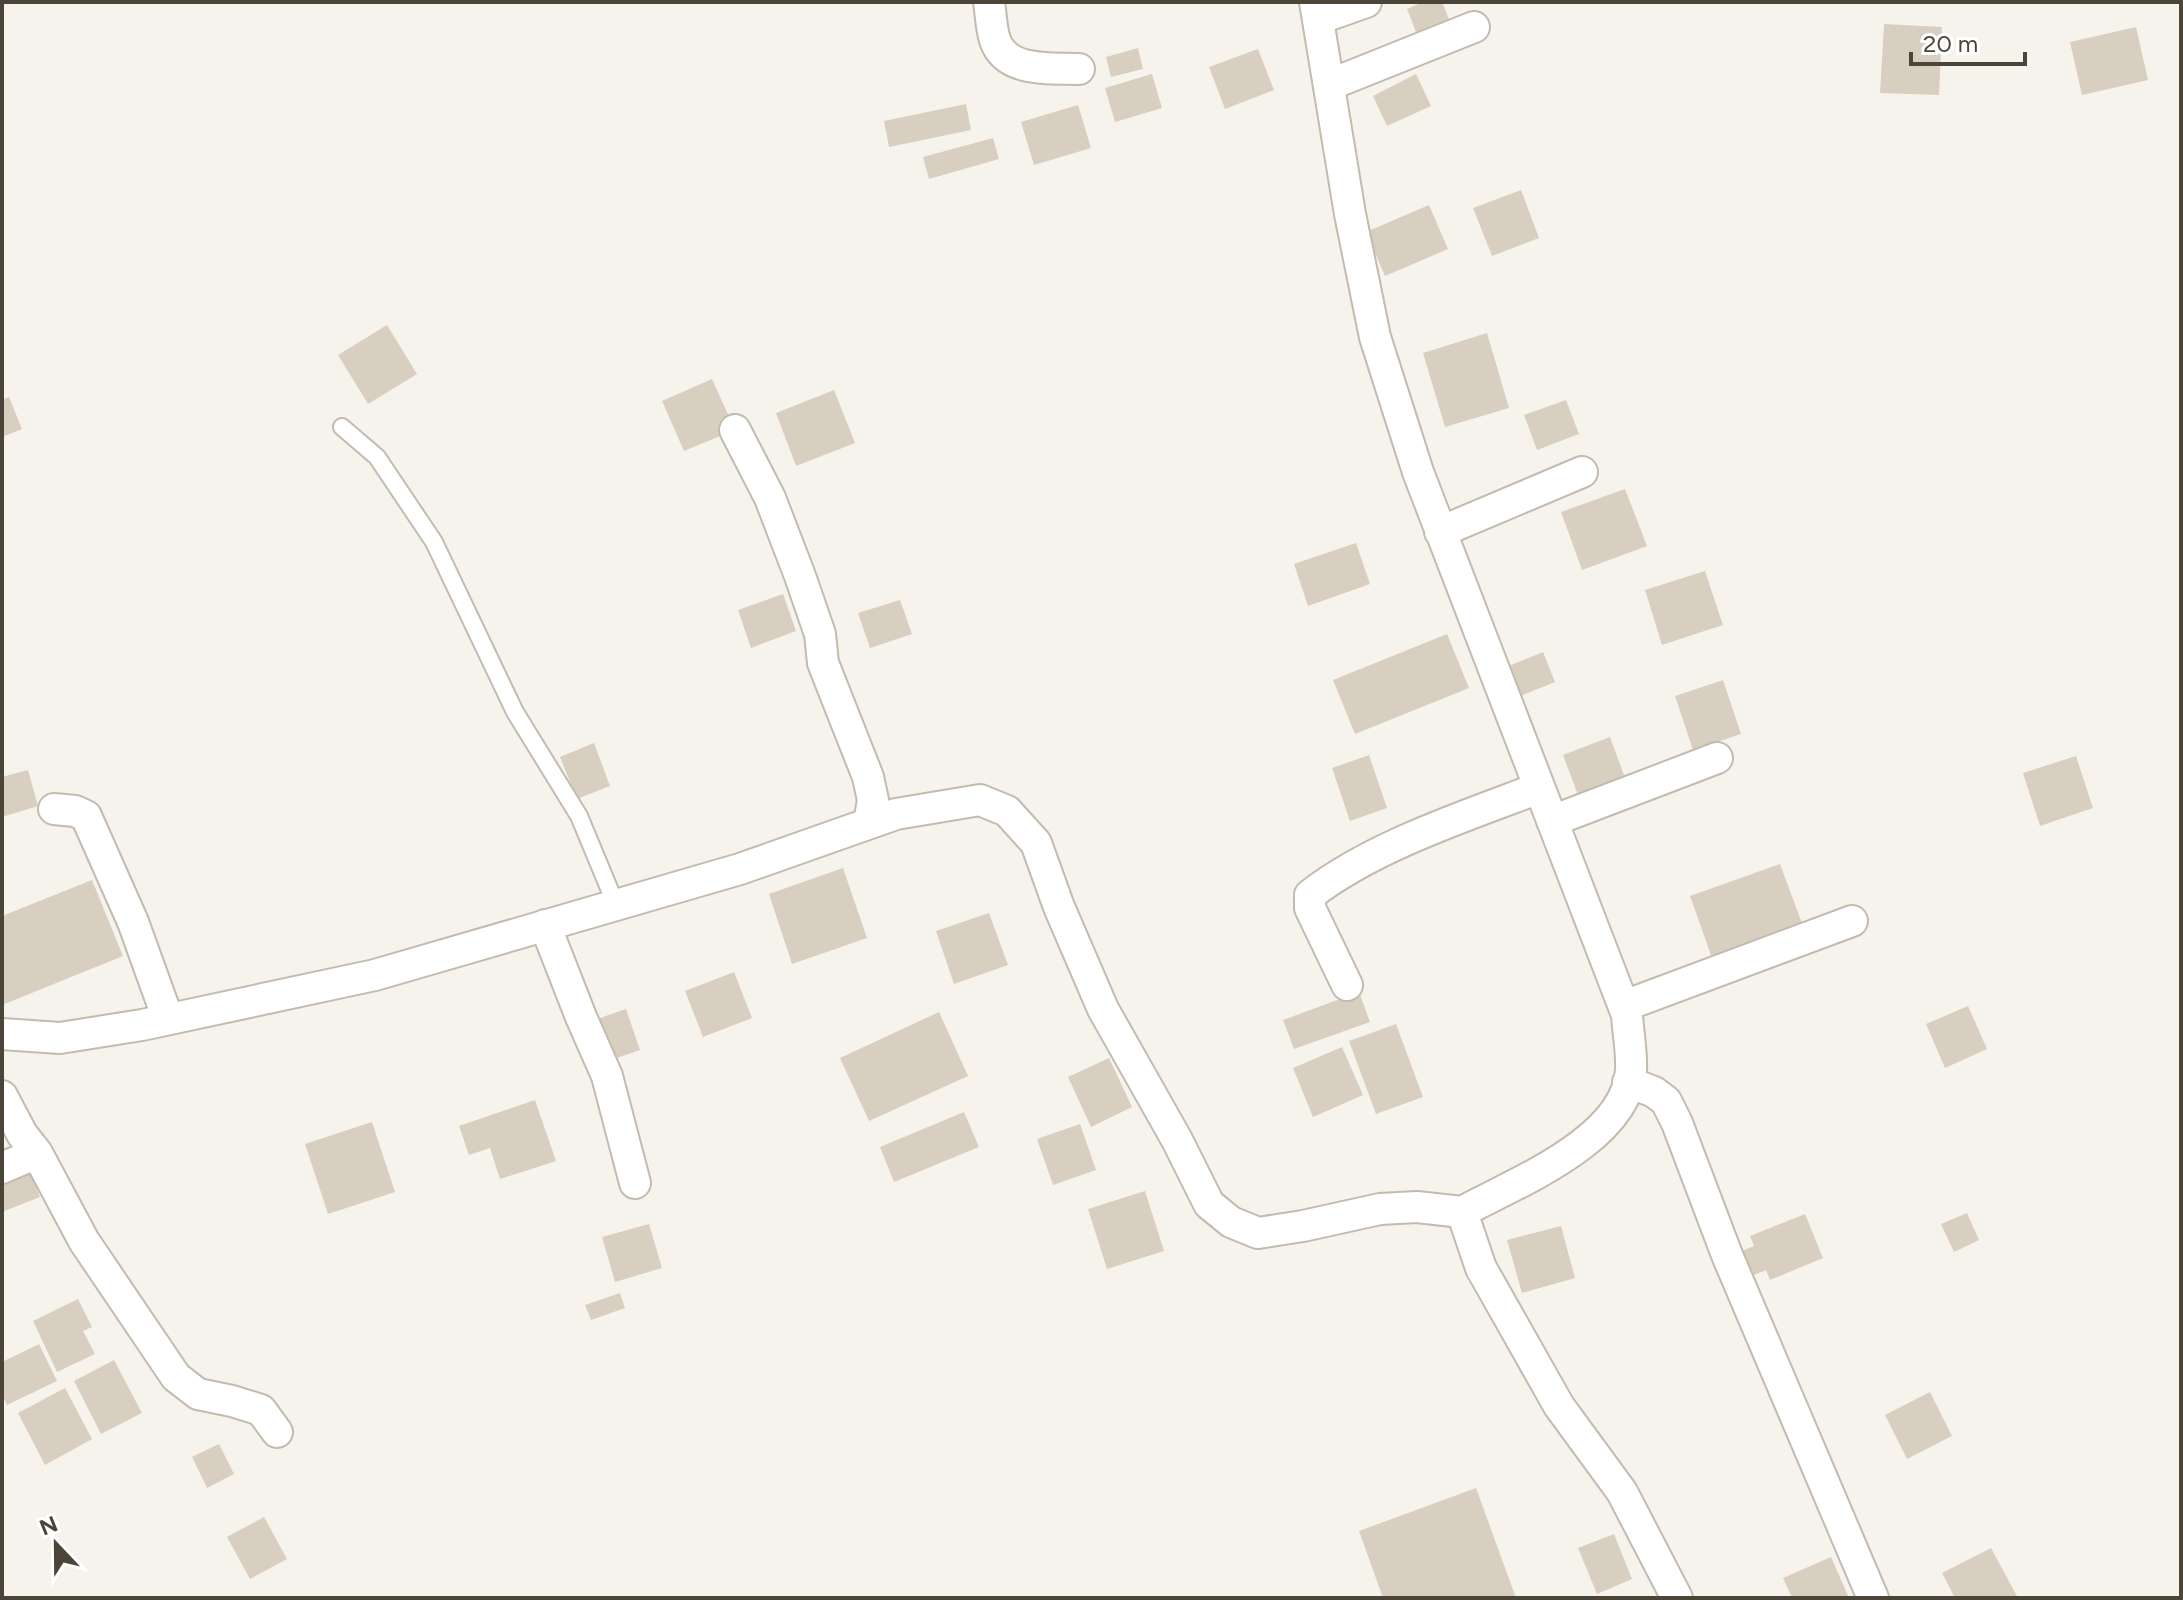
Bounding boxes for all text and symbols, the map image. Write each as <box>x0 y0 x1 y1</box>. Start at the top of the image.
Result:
scale bar <box>1911 16 2025 66</box>
text: 20 m <box>1923 29 1978 58</box>
north arrow <box>16 1504 96 1584</box>
text: N <box>36 1510 62 1542</box>

